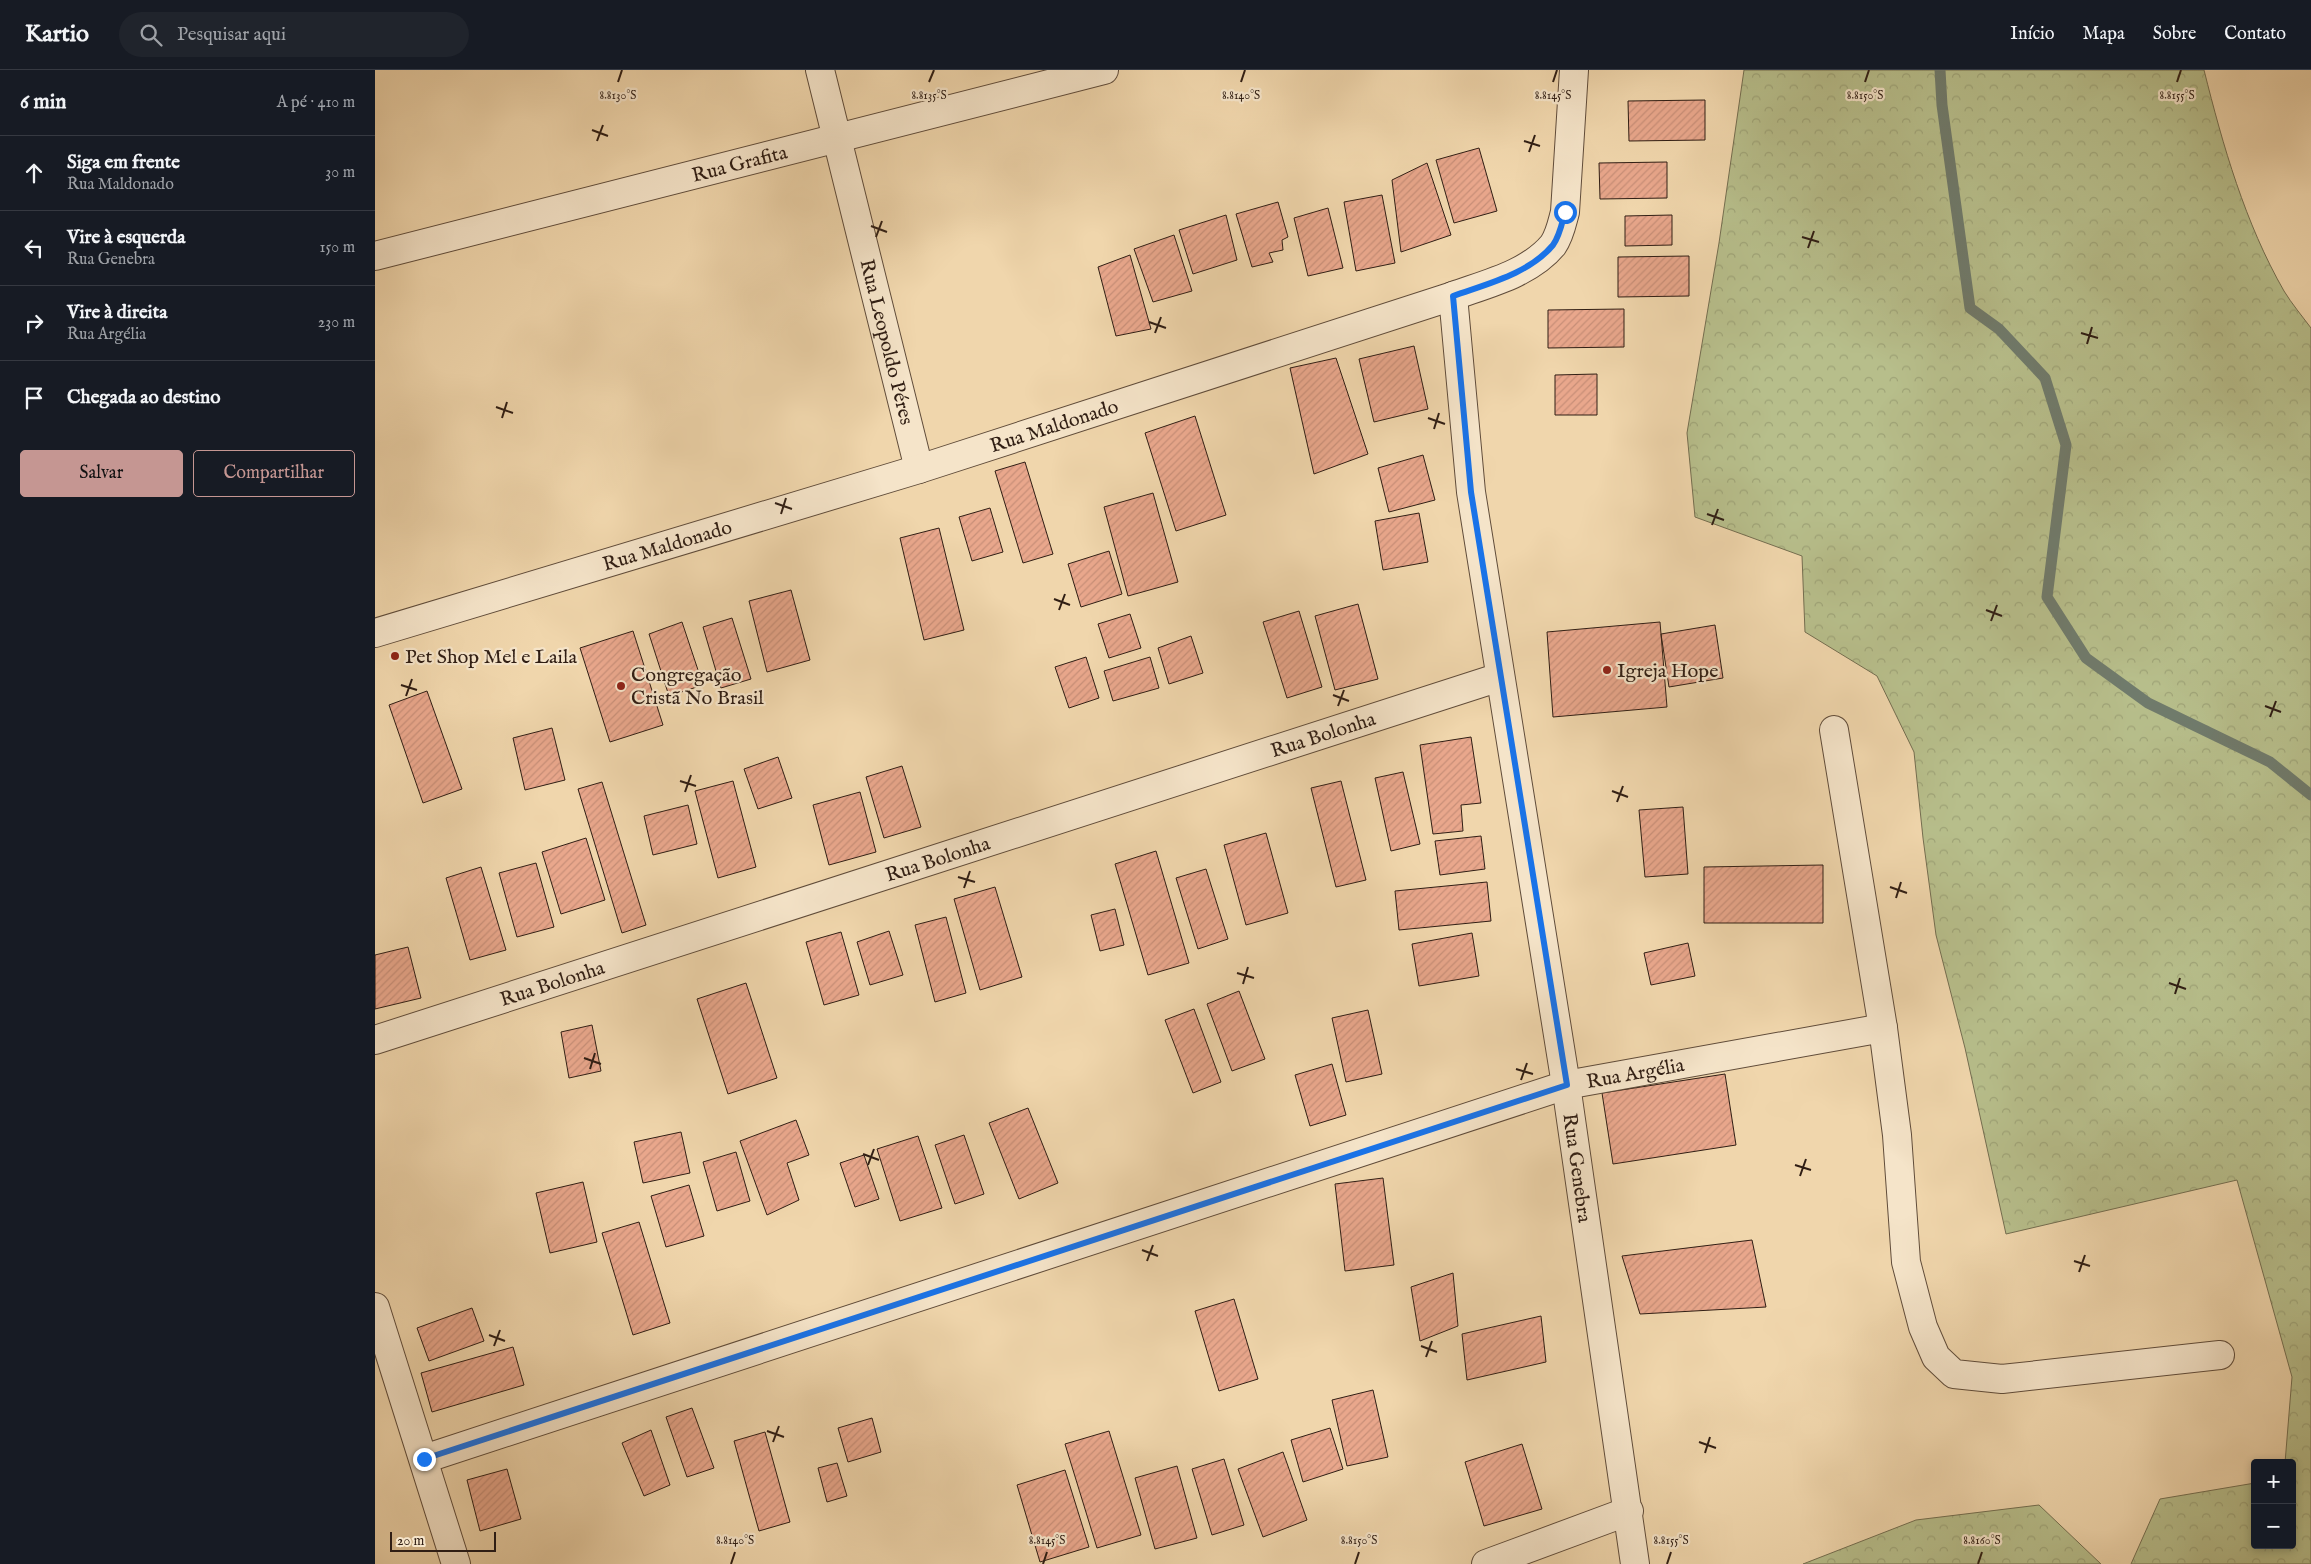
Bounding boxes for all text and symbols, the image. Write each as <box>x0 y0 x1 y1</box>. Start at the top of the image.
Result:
search box <box>119 12 469 57</box>
text: Kartio <box>25 19 89 50</box>
icon: search <box>137 21 165 49</box>
text: Pesquisar aqui <box>177 23 286 47</box>
text: Início <box>2010 23 2055 46</box>
text: Mapa <box>2083 23 2125 46</box>
text: Sobre <box>2153 23 2196 46</box>
text: Contato <box>2224 23 2286 46</box>
text: 8.8130°S <box>600 88 636 103</box>
text: 8.8135°S <box>911 88 947 103</box>
text: 8.8140°S <box>1222 88 1260 103</box>
text: 8.8145°S <box>1535 88 1571 103</box>
text: 8.8150°S <box>1847 88 1883 103</box>
text: 8.8155°S <box>2159 88 2195 103</box>
text: 6 min <box>20 89 66 116</box>
text: A pé · 410 m <box>277 93 355 113</box>
street label: Rua Grafita <box>689 140 790 189</box>
text: Siga em frente <box>67 151 180 175</box>
icon: ahead <box>20 159 48 187</box>
text: 30 m <box>325 163 355 183</box>
text: Rua Maldonado <box>67 175 174 195</box>
route start <box>1554 201 1577 224</box>
text: Vire à esquerda <box>67 226 185 250</box>
icon: left <box>20 234 48 262</box>
text: 150 m <box>320 238 355 258</box>
text: Rua Genebra <box>67 250 155 270</box>
street label: Rua Leopoldo Péres <box>853 257 919 428</box>
text: Vire à direita <box>67 301 167 325</box>
icon: right <box>20 309 48 337</box>
text: 230 m <box>318 313 355 333</box>
text: Rua Argélia <box>67 325 146 345</box>
icon: arrive <box>20 384 48 412</box>
text: Chegada ao destino <box>67 386 220 410</box>
street label: Rua Maldonado <box>987 394 1122 459</box>
button: Salvar <box>20 450 183 497</box>
button: Compartilhar <box>193 450 355 497</box>
street label: Rua Maldonado <box>600 515 735 578</box>
place label: Pet Shop Mel e Laila <box>405 645 577 670</box>
marker: Pet Shop Mel e Laila <box>389 650 401 662</box>
place label: Igreja Hope <box>1617 659 1718 684</box>
place label: Congregação Cristã No Brasil <box>631 663 764 711</box>
marker: Igreja Hope <box>1601 664 1613 676</box>
marker: Congregação Cristã No Brasil <box>615 680 627 692</box>
street label: Rua Bolonha <box>1268 707 1379 764</box>
street label: Rua Bolonha <box>882 831 994 889</box>
street label: Rua Bolonha <box>497 956 608 1013</box>
street label: Rua Argélia <box>1585 1053 1687 1095</box>
street label: Rua Genebra <box>1556 1112 1597 1225</box>
route end <box>413 1448 436 1471</box>
map controls <box>2251 1459 2296 1549</box>
button: + <box>2251 1459 2296 1504</box>
button: − <box>2251 1504 2296 1549</box>
scale bar <box>390 1529 496 1552</box>
text: 20 m <box>397 1532 424 1550</box>
text: 8.8140°S <box>716 1533 754 1548</box>
text: 8.8145°S <box>1029 1533 1065 1548</box>
text: 8.8150°S <box>1341 1533 1377 1548</box>
text: 8.8155°S <box>1653 1533 1689 1548</box>
text: 8.8160°S <box>1963 1533 2001 1548</box>

